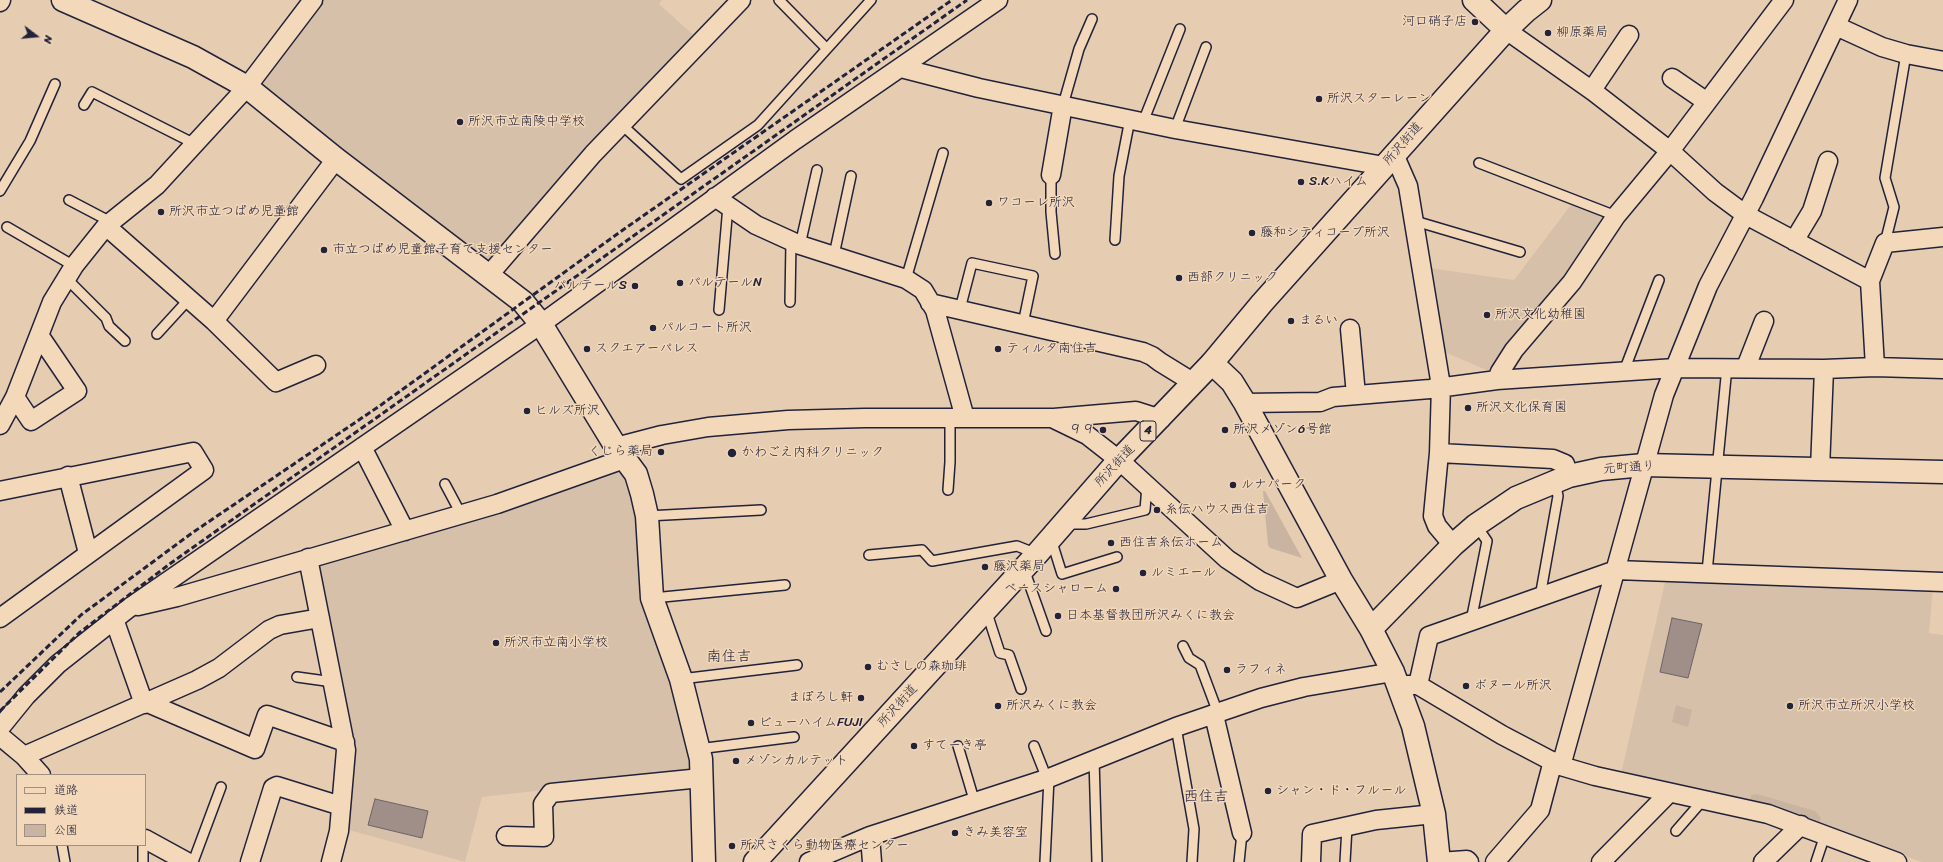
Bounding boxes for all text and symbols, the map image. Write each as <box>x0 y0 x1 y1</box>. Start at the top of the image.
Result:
place label: 河口硝子店 <box>1402 14 1467 30</box>
north arrow <box>16 16 56 56</box>
marker: 河口硝子店 <box>1470 17 1480 27</box>
place label: 柳原薬局 <box>1556 25 1608 41</box>
marker: 柳原薬局 <box>1543 28 1553 38</box>
text: N <box>38 33 58 46</box>
place label: 所沢スターレーン <box>1327 91 1432 107</box>
marker: 所沢スターレーン <box>1314 94 1324 104</box>
place label: 所沢市立南陵中学校 <box>468 114 585 130</box>
marker: 所沢市立南陵中学校 <box>455 117 465 127</box>
street label: 所沢街道 <box>1380 119 1426 169</box>
place label: S.Kハイム <box>1309 174 1368 190</box>
marker: S.Kハイム <box>1296 177 1306 187</box>
place label: ワコーレ所沢 <box>997 195 1075 211</box>
marker: ワコーレ所沢 <box>984 198 994 208</box>
place label: 所沢市立つばめ児童館 <box>169 204 299 220</box>
marker: 所沢市立つばめ児童館 <box>156 207 166 217</box>
place label: 藤和シティコープ所沢 <box>1260 225 1390 241</box>
marker: 藤和シティコープ所沢 <box>1247 228 1257 238</box>
place label: 市立つばめ児童館子育て支援センター <box>332 242 553 258</box>
marker: 市立つばめ児童館子育て支援センター <box>319 245 329 255</box>
place label: 西部クリニック <box>1187 270 1278 286</box>
marker: 西部クリニック <box>1174 273 1184 283</box>
place label: パルテールN <box>688 275 762 291</box>
place label: パルテールS <box>554 278 627 294</box>
marker: パルテールN <box>675 278 685 288</box>
marker: パルテールS <box>630 281 640 291</box>
place label: 所沢文化幼稚園 <box>1495 307 1586 323</box>
marker: 所沢文化幼稚園 <box>1482 310 1492 320</box>
place label: まるい <box>1299 313 1338 329</box>
marker: まるい <box>1286 316 1296 326</box>
place label: パルコート所沢 <box>661 320 752 336</box>
marker: パルコート所沢 <box>648 323 658 333</box>
place label: スクエアーパレス <box>595 341 698 357</box>
place label: ティルタ南住吉 <box>1006 341 1097 357</box>
marker: スクエアーパレス <box>582 344 592 354</box>
marker: ティルタ南住吉 <box>993 344 1003 354</box>
place label: 所沢文化保育園 <box>1476 400 1567 416</box>
place label: ヒルズ所沢 <box>535 403 600 419</box>
marker: 所沢文化保育園 <box>1463 403 1473 413</box>
marker: ヒルズ所沢 <box>522 406 532 416</box>
road number: 4 <box>1140 421 1156 441</box>
place label: ９９ <box>1069 422 1095 438</box>
place label: 所沢メゾン6号館 <box>1233 422 1331 438</box>
marker: ９９ <box>1098 425 1108 435</box>
marker: 所沢メゾン6号館 <box>1220 425 1230 435</box>
street label: 所沢街道 <box>1092 442 1138 490</box>
place label: くじら薬局 <box>588 444 653 460</box>
place label: かわごえ内科クリニック <box>741 445 884 461</box>
marker: くじら薬局 <box>656 447 666 457</box>
marker: かわごえ内科クリニック <box>726 447 738 459</box>
street label: 元町通り <box>1603 458 1655 478</box>
place label: ルナパーク <box>1241 477 1306 493</box>
marker: ルナパーク <box>1228 480 1238 490</box>
place label: 糸伝ハウス西住吉 <box>1165 502 1269 518</box>
marker: 糸伝ハウス西住吉 <box>1152 505 1162 515</box>
place label: 西住吉糸伝ホーム <box>1119 535 1223 551</box>
marker: 西住吉糸伝ホーム <box>1106 538 1116 548</box>
place label: 藤沢薬局 <box>993 559 1045 575</box>
marker: 藤沢薬局 <box>980 562 990 572</box>
place label: ルミエール <box>1151 565 1216 581</box>
marker: ルミエール <box>1138 568 1148 578</box>
place label: ベースシャローム <box>1004 581 1108 597</box>
marker: ベースシャローム <box>1111 584 1121 594</box>
place label: 日本基督教団所沢みくに教会 <box>1066 608 1235 624</box>
marker: 日本基督教団所沢みくに教会 <box>1053 611 1063 621</box>
place label: 所沢市立南小学校 <box>504 635 608 651</box>
marker: 所沢市立南小学校 <box>491 638 501 648</box>
district label: 南住吉 <box>707 648 751 666</box>
place label: むさしの森珈琲 <box>876 659 967 675</box>
marker: むさしの森珈琲 <box>863 662 873 672</box>
place label: ラフィネ <box>1235 662 1287 678</box>
marker: ラフィネ <box>1222 665 1232 675</box>
place label: ボヌール所沢 <box>1474 678 1552 694</box>
street label: 所沢街道 <box>875 681 921 731</box>
marker: ボヌール所沢 <box>1461 681 1471 691</box>
place label: まぼろし軒 <box>788 690 853 706</box>
marker: まぼろし軒 <box>856 693 866 703</box>
place label: 所沢みくに教会 <box>1006 698 1097 714</box>
place label: 所沢市立所沢小学校 <box>1798 698 1915 714</box>
marker: 所沢みくに教会 <box>993 701 1003 711</box>
marker: 所沢市立所沢小学校 <box>1785 701 1795 711</box>
place label: ビューハイムFUJI <box>759 715 863 731</box>
marker: ビューハイムFUJI <box>746 718 756 728</box>
place label: すてーき亭 <box>922 738 987 754</box>
marker: すてーき亭 <box>909 741 919 751</box>
place label: メゾンカルテット <box>744 753 848 769</box>
marker: メゾンカルテット <box>731 756 741 766</box>
legend <box>16 774 146 846</box>
text: 道路 <box>54 779 78 801</box>
place label: シャン・ド・フルール <box>1276 783 1407 799</box>
marker: シャン・ド・フルール <box>1263 786 1273 796</box>
district label: 西住吉 <box>1184 788 1228 806</box>
text: 鉄道 <box>54 799 78 821</box>
text: 公園 <box>54 819 78 841</box>
place label: きみ美容室 <box>963 825 1028 841</box>
marker: きみ美容室 <box>950 828 960 838</box>
place label: 所沢さくら動物医療センター <box>740 838 909 854</box>
marker: 所沢さくら動物医療センター <box>727 841 737 851</box>

